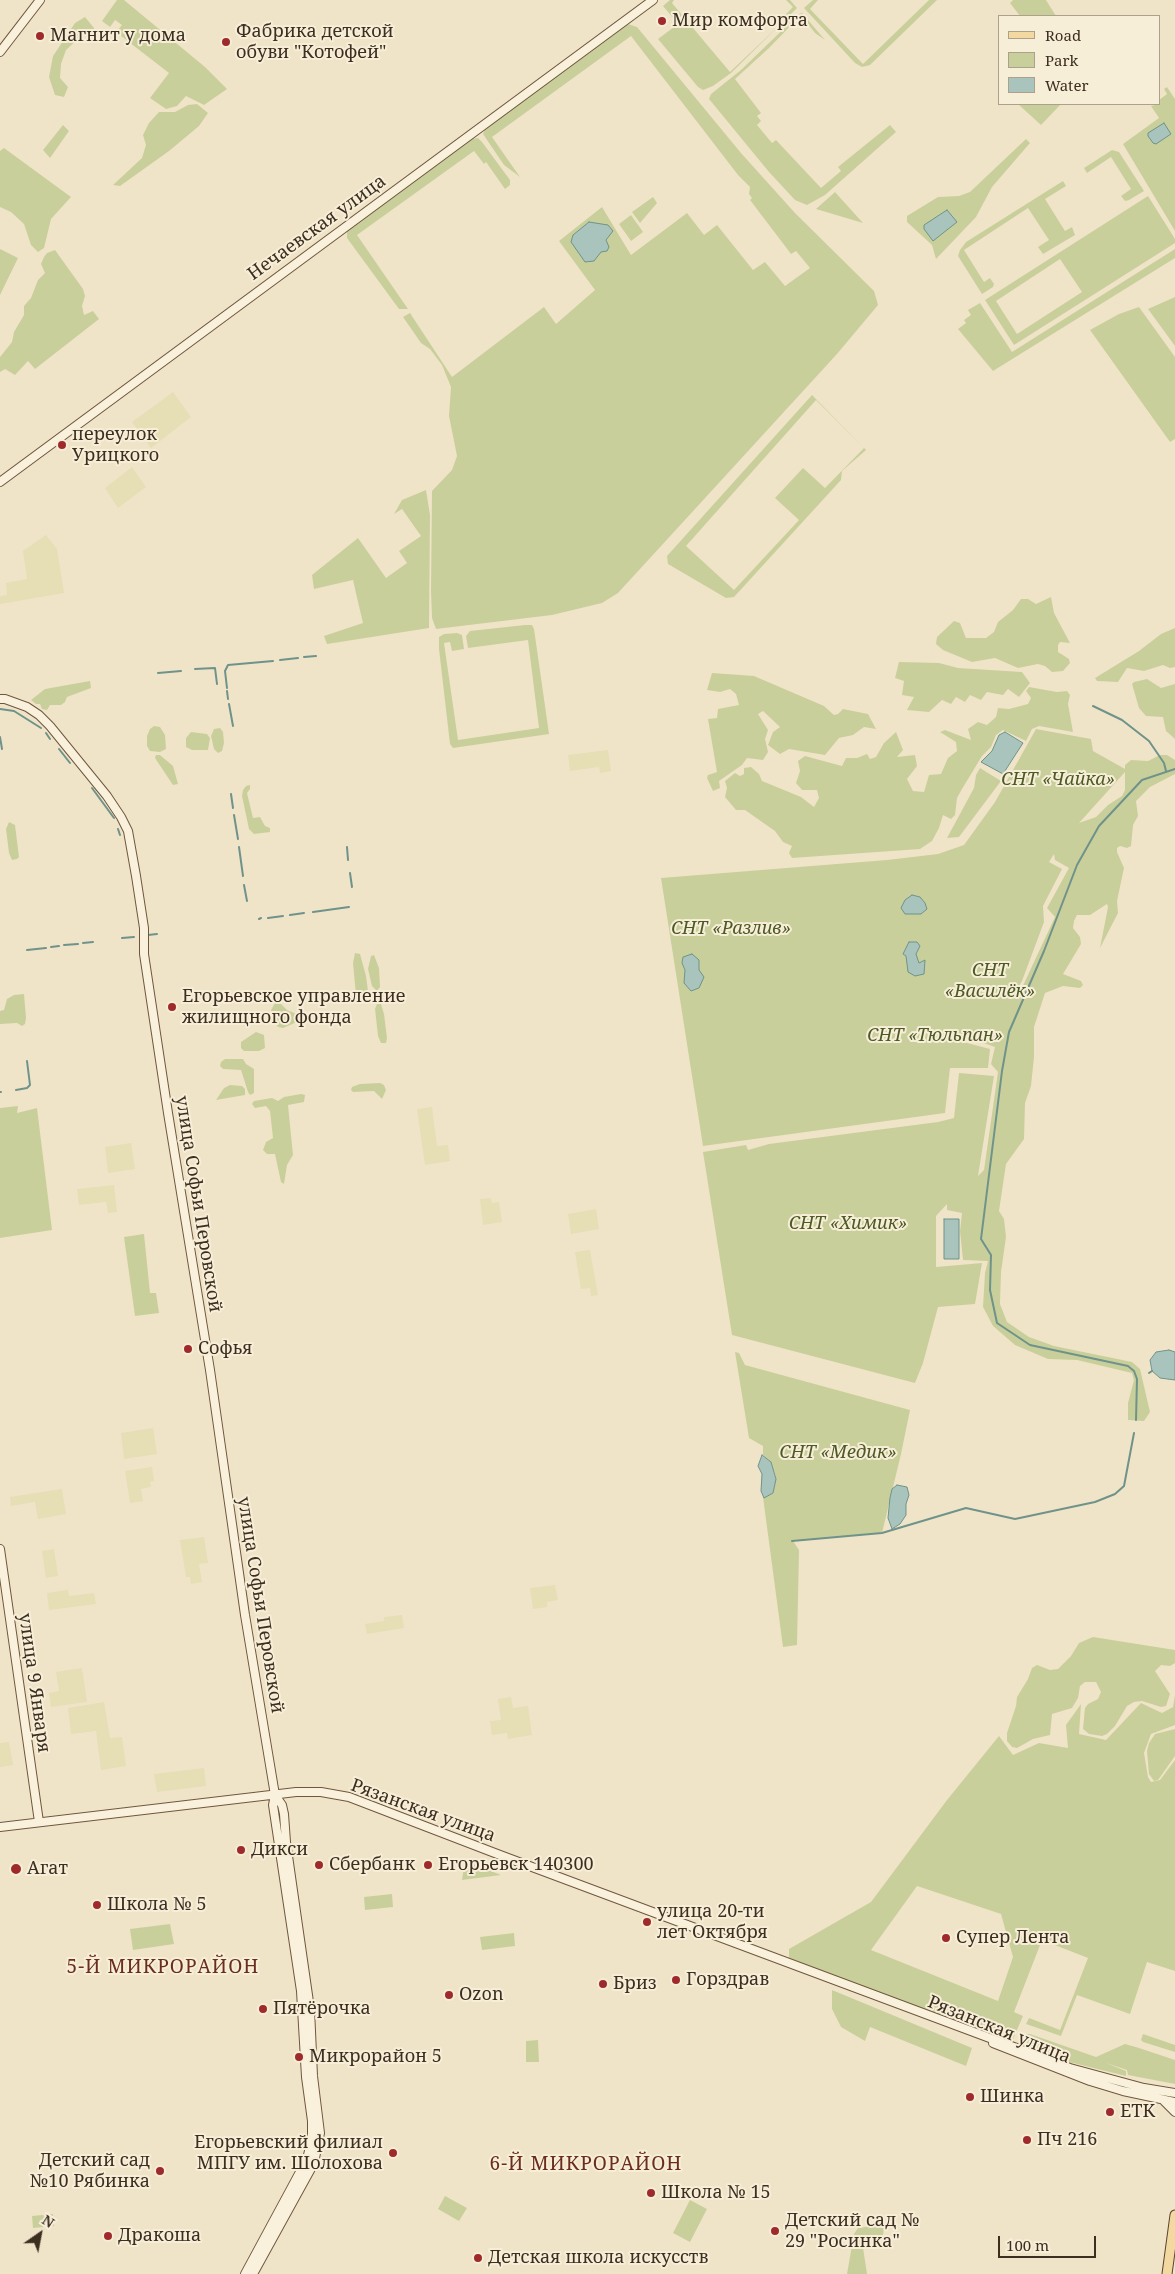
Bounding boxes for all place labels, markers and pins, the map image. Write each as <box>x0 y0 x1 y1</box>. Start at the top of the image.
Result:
place label: Мир комфорта <box>672 10 808 32</box>
marker: Мир комфорта <box>656 15 668 27</box>
place label: Фабрика детской обуви "Котофей" <box>236 21 394 64</box>
place label: Магнит у дома <box>50 25 186 47</box>
marker: Магнит у дома <box>34 30 46 42</box>
marker: Фабрика детской обуви "Котофей" <box>220 36 232 48</box>
place label: переулок Урицкого <box>72 424 159 466</box>
marker: переулок Урицкого <box>56 439 68 451</box>
place label: Егорьевское управление жилищного фонда <box>182 986 405 1028</box>
marker: Егорьевское управление жилищного фонда <box>166 1001 178 1013</box>
place label: Софья <box>198 1338 252 1360</box>
marker: Софья <box>182 1343 194 1355</box>
place label: Дикси <box>251 1839 308 1861</box>
marker: Дикси <box>235 1844 247 1856</box>
place label: Сбербанк <box>329 1854 415 1876</box>
place label: Егорьевск 140300 <box>438 1854 594 1876</box>
place label: Агат <box>27 1858 68 1880</box>
marker: Сбербанк <box>313 1859 325 1871</box>
marker: Егорьевск 140300 <box>422 1859 434 1871</box>
marker: Агат <box>9 1862 23 1876</box>
place label: Школа № 5 <box>107 1894 207 1916</box>
marker: Школа № 5 <box>91 1899 103 1911</box>
place label: улица 20-ти лет Октября <box>657 1901 768 1944</box>
marker: улица 20-ти лет Октября <box>641 1916 653 1928</box>
place label: Супер Лента <box>956 1927 1070 1949</box>
marker: Супер Лента <box>940 1932 952 1944</box>
place label: Горздрав <box>686 1969 769 1991</box>
place label: Бриз <box>613 1973 656 1995</box>
marker: Горздрав <box>670 1974 682 1986</box>
marker: Бриз <box>597 1978 609 1990</box>
place label: Ozon <box>459 1984 504 2006</box>
marker: Ozon <box>443 1989 455 2001</box>
place label: Пятёрочка <box>273 1998 371 2020</box>
marker: Пятёрочка <box>257 2003 269 2015</box>
place label: Микрорайон 5 <box>309 2046 442 2068</box>
marker: Микрорайон 5 <box>293 2051 305 2063</box>
place label: Шинка <box>980 2086 1044 2108</box>
marker: Шинка <box>964 2091 976 2103</box>
place label: ЕТК <box>1120 2101 1155 2123</box>
marker: ЕТК <box>1104 2106 1116 2118</box>
place label: Пч 216 <box>1037 2129 1097 2151</box>
place label: Егорьевский филиал МПГУ им. Шолохова <box>194 2132 383 2174</box>
marker: Пч 216 <box>1021 2134 1033 2146</box>
marker: Егорьевский филиал МПГУ им. Шолохова <box>387 2147 399 2159</box>
place label: Детский сад №10 Рябинка <box>30 2150 150 2192</box>
marker: Детский сад №10 Рябинка <box>154 2165 166 2177</box>
place label: Школа № 15 <box>661 2182 771 2204</box>
marker: Школа № 15 <box>645 2187 657 2199</box>
place label: Детский сад № 29 "Росинка" <box>785 2210 919 2252</box>
place label: Дракоша <box>118 2225 201 2247</box>
marker: Детский сад № 29 "Росинка" <box>769 2225 781 2237</box>
marker: Дракоша <box>102 2230 114 2242</box>
place label: Детская школа искусств <box>488 2247 708 2269</box>
marker: Детская школа искусств <box>472 2252 484 2264</box>

